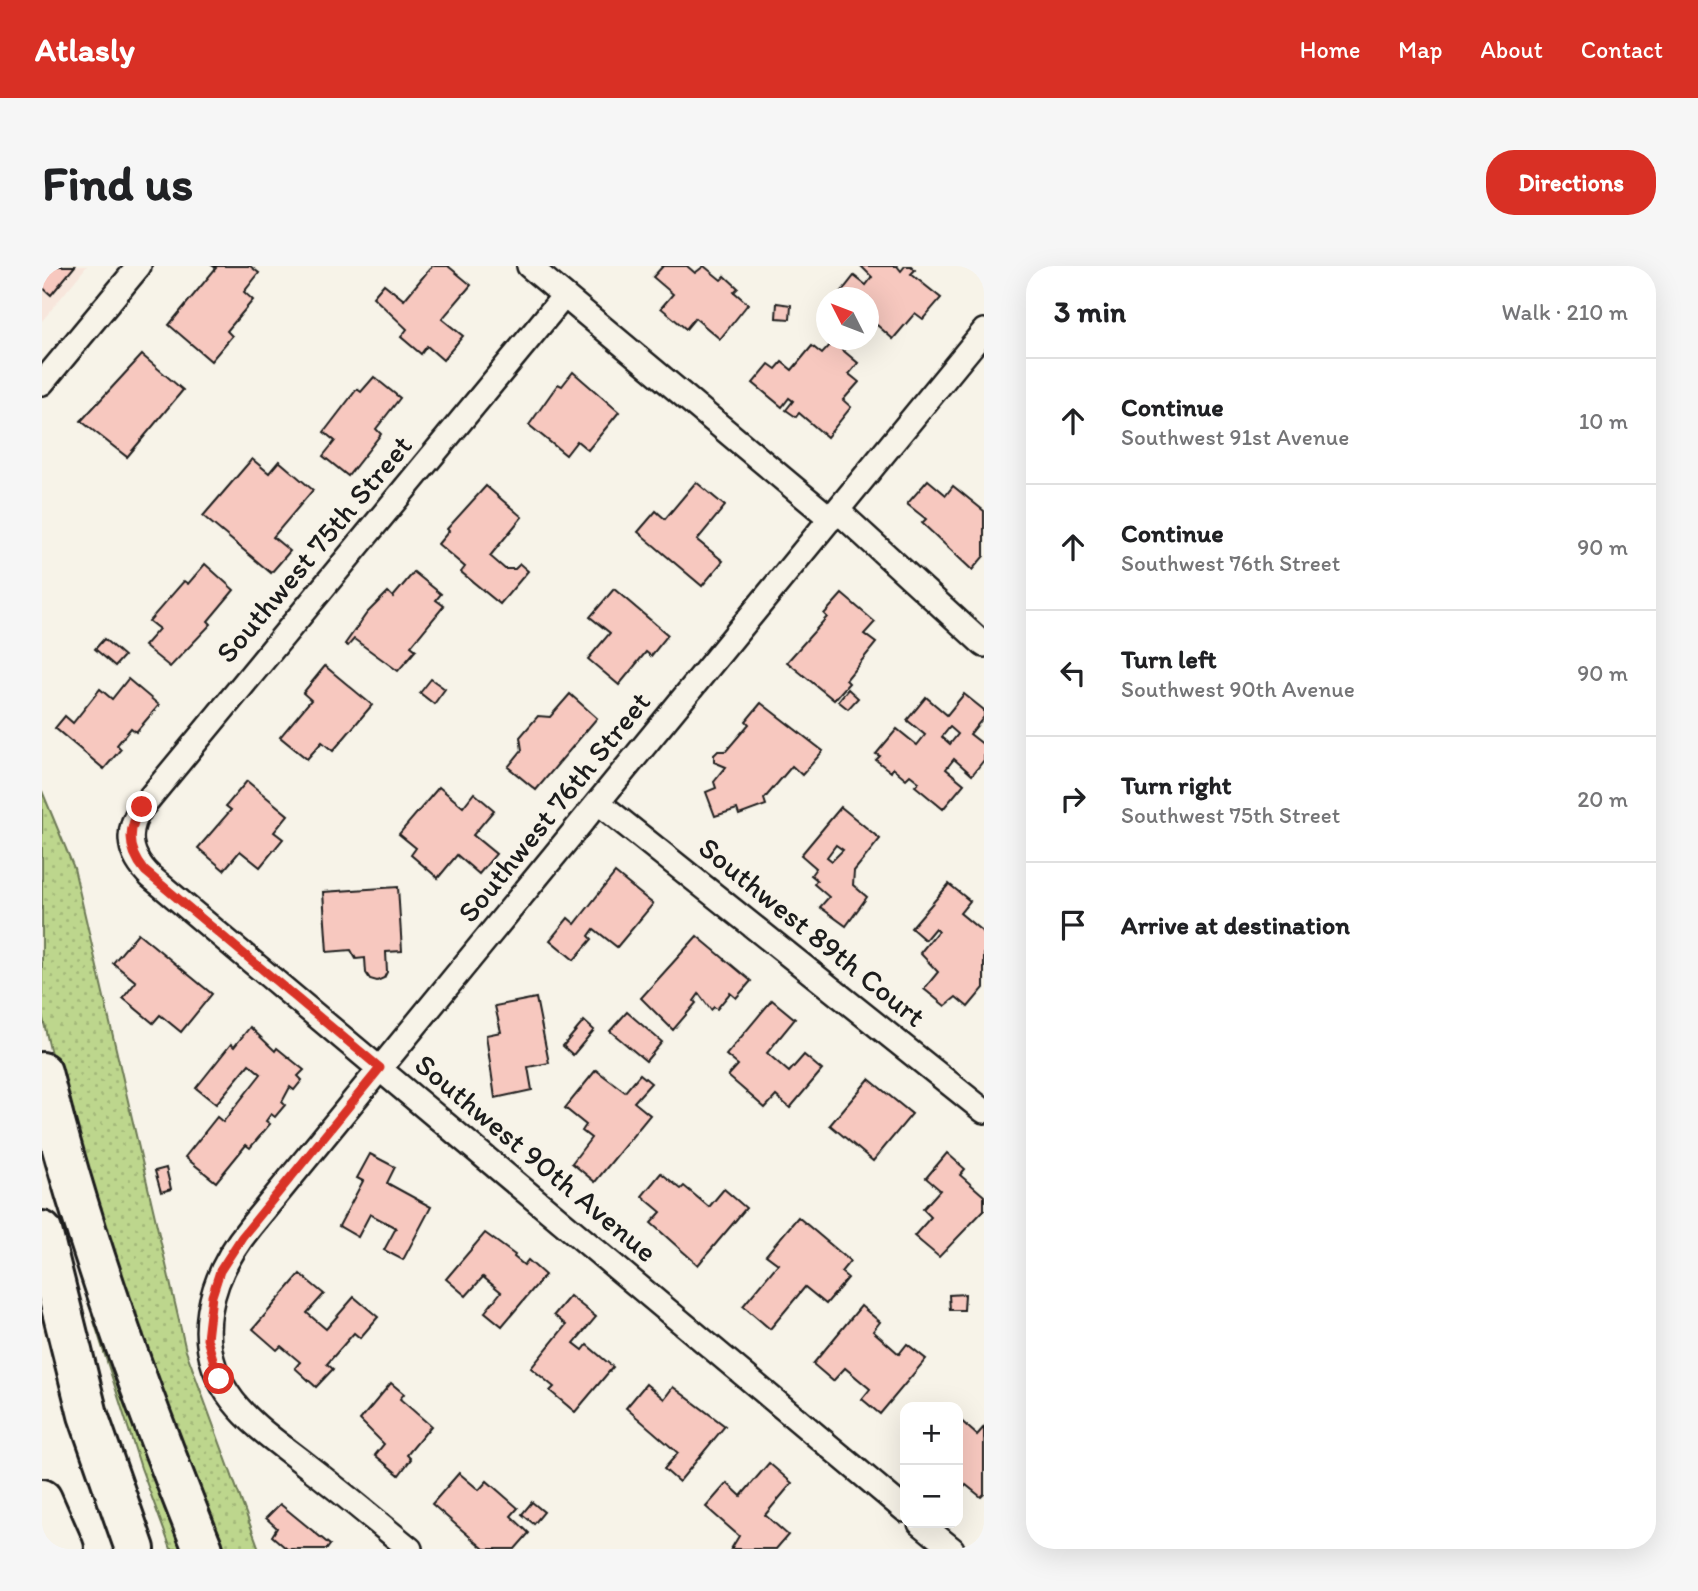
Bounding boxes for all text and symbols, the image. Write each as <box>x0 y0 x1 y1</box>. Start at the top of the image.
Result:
text: Atlasly <box>35 30 135 69</box>
text: Home <box>1300 35 1360 64</box>
text: Map <box>1398 35 1442 64</box>
text: About <box>1480 35 1543 64</box>
text: Contact <box>1581 35 1663 64</box>
button: Directions <box>1486 150 1656 215</box>
text: Find us <box>42 153 193 212</box>
north arrow <box>816 287 879 350</box>
text: 3 min <box>1054 293 1126 330</box>
text: Walk · 210 m <box>1502 298 1628 326</box>
text: Continue <box>1121 391 1224 423</box>
icon: ahead <box>1054 402 1092 440</box>
text: 10 m <box>1579 407 1628 435</box>
text: Southwest 91st Avenue <box>1121 423 1349 451</box>
street label: Southwest 75th Street <box>208 427 420 670</box>
text: Continue <box>1121 517 1224 549</box>
icon: ahead <box>1054 528 1092 566</box>
text: 90 m <box>1577 533 1628 561</box>
text: Southwest 76th Street <box>1121 549 1340 577</box>
text: Turn left <box>1121 643 1217 675</box>
icon: left <box>1054 654 1092 692</box>
text: 90 m <box>1577 659 1628 687</box>
text: Southwest 90th Avenue <box>1121 675 1355 703</box>
street label: Southwest 76th Street <box>449 684 658 930</box>
text: Turn right <box>1121 769 1232 801</box>
icon: right <box>1054 780 1092 818</box>
text: 20 m <box>1577 785 1628 813</box>
route end <box>126 791 157 822</box>
text: Southwest 75th Street <box>1121 801 1340 829</box>
street label: Southwest 89th Court <box>691 829 933 1035</box>
icon: arrive <box>1054 906 1092 944</box>
text: Arrive at destination <box>1121 909 1350 941</box>
street label: Southwest 90th Avenue <box>408 1045 665 1270</box>
route start <box>203 1363 234 1394</box>
map controls <box>900 1402 963 1528</box>
button: + <box>900 1402 963 1465</box>
button: − <box>900 1465 963 1528</box>

